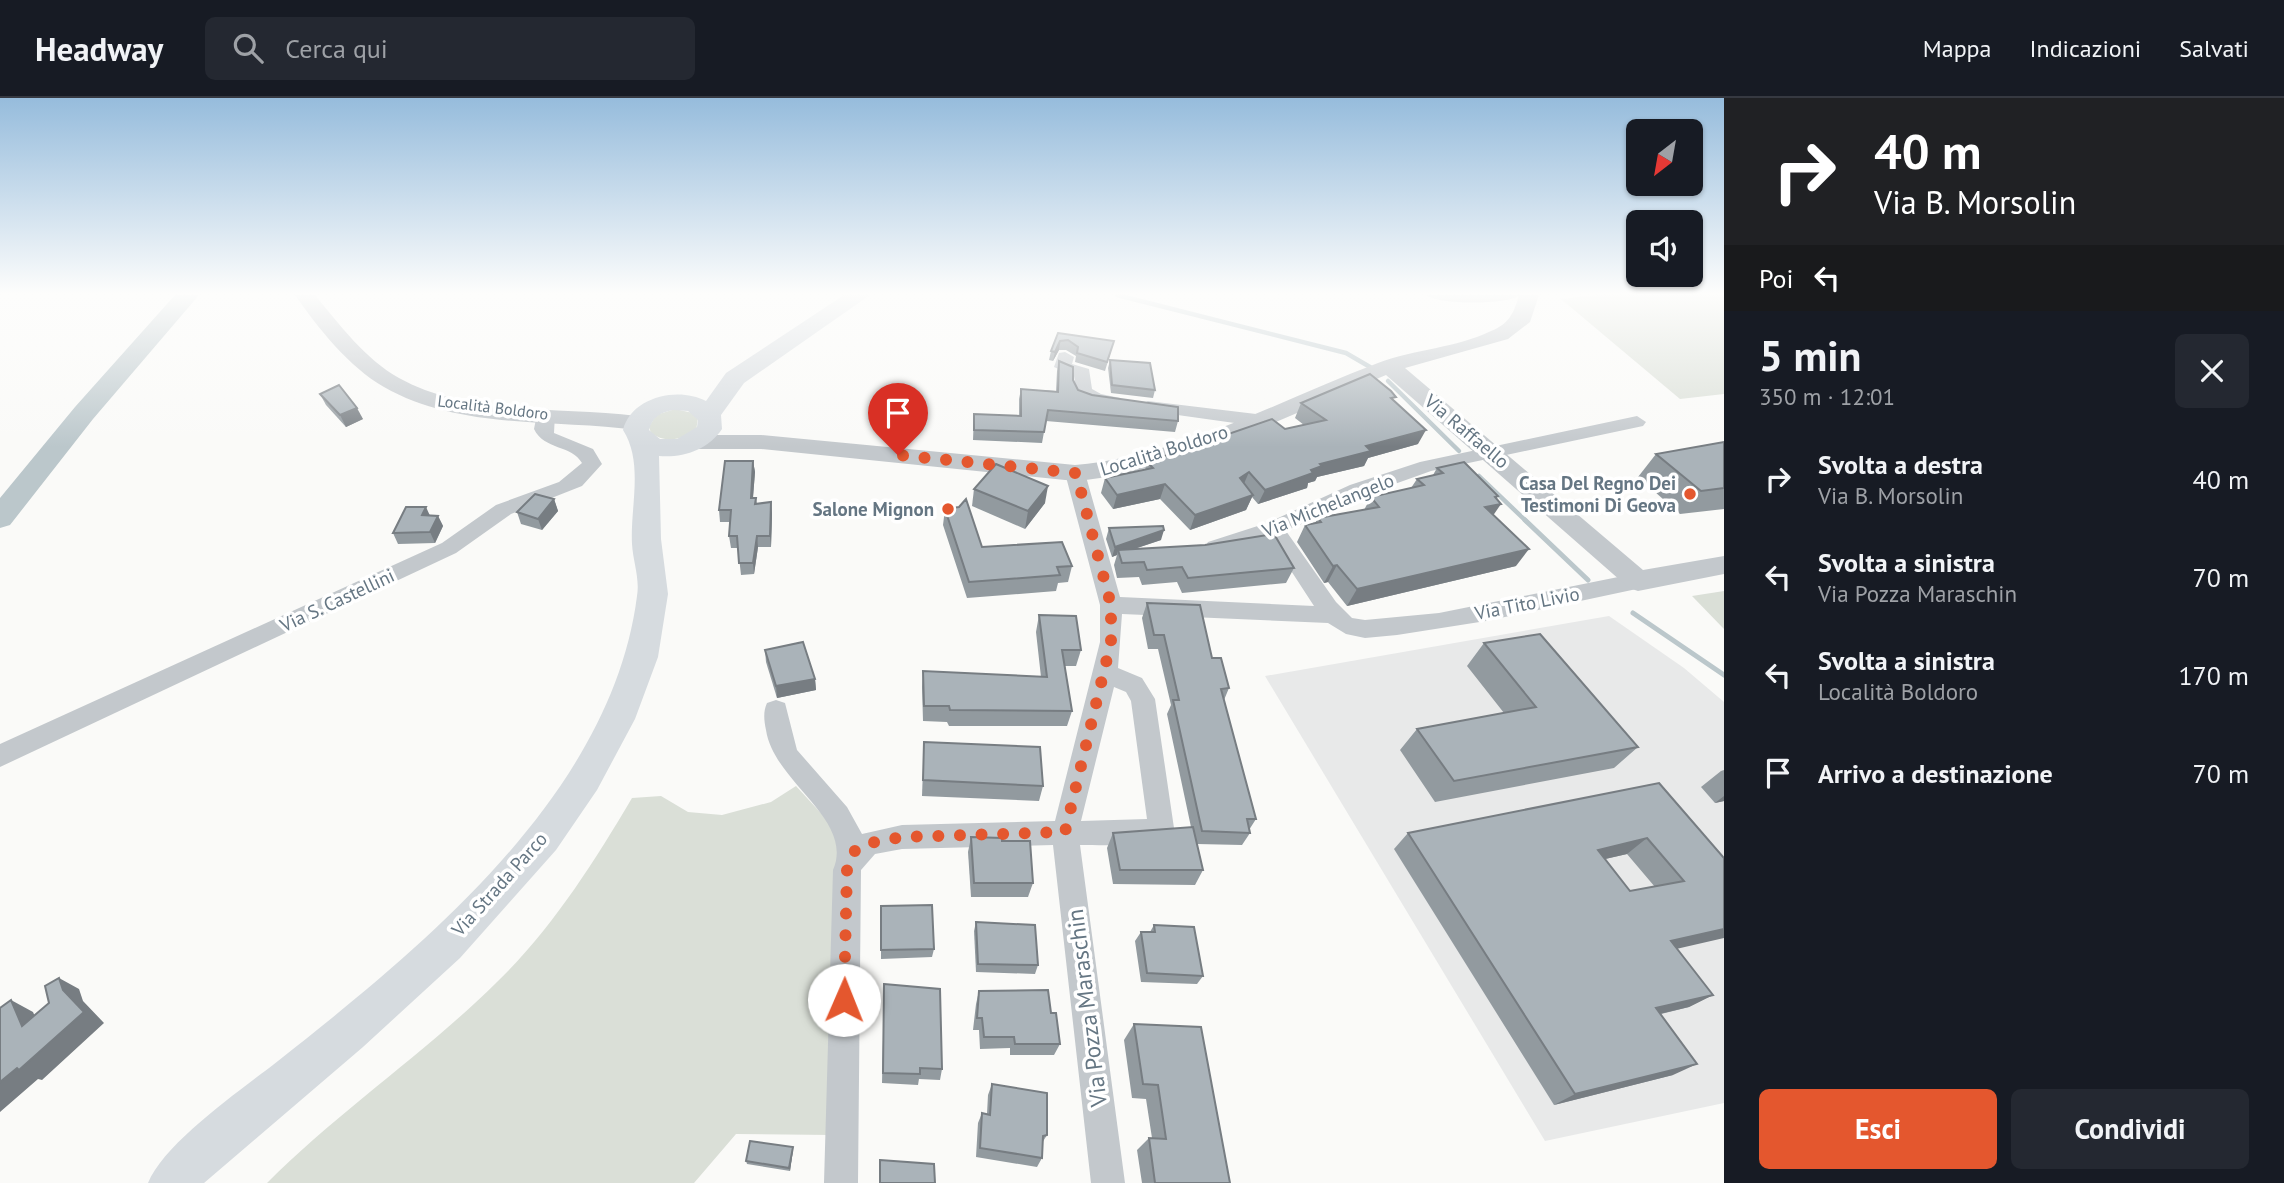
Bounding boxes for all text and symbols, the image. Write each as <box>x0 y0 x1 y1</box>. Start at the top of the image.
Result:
search box <box>205 17 695 80</box>
text: Headway <box>35 27 163 70</box>
icon: search <box>229 29 267 67</box>
text: Cerca qui <box>285 32 388 65</box>
text: Mappa <box>1923 33 1992 64</box>
text: Indicazioni <box>2030 33 2141 64</box>
text: Salvati <box>2179 33 2249 64</box>
north arrow <box>1626 119 1703 196</box>
map controls <box>1626 119 1703 287</box>
text: 40 m <box>1874 119 1981 183</box>
icon: right <box>1759 126 1850 217</box>
text: Via B. Morsolin <box>1874 181 2076 223</box>
button: sound <box>1626 210 1703 287</box>
icon: left <box>1808 259 1846 297</box>
text: Poi <box>1759 262 1794 295</box>
text: 5 min <box>1759 328 1861 383</box>
button: close <box>2175 334 2249 408</box>
text: 350 m · 12:01 <box>1759 382 1895 411</box>
pin <box>868 383 928 455</box>
street label: Via Raffaello <box>1419 388 1514 473</box>
street label: Località Boldoro <box>436 390 550 424</box>
icon: arrive <box>879 394 917 432</box>
street label: Località Boldoro <box>1097 419 1231 481</box>
text: Svolta a destra <box>1818 448 1983 481</box>
icon: right <box>1759 460 1797 498</box>
text: 40 m <box>2193 463 2249 496</box>
street label: Via Michelangelo <box>1258 468 1397 543</box>
place label: Casa Del Regno Dei Testimoni Di Geova <box>1519 471 1676 517</box>
text: Via B. Morsolin <box>1818 481 1963 510</box>
marker: Casa Del Regno Dei Testimoni Di Geova <box>1682 486 1698 502</box>
place label: Salone Mignon <box>812 497 934 521</box>
marker: Salone Mignon <box>940 501 956 517</box>
text: Svolta a sinistra <box>1818 546 1995 579</box>
icon: left <box>1759 558 1797 596</box>
text: 70 m <box>2193 561 2249 594</box>
street label: Via S. Castellini <box>275 563 398 637</box>
text: Via Pozza Maraschin <box>1818 579 2017 608</box>
street label: Via Tito Livio <box>1472 581 1581 625</box>
text: Svolta a sinistra <box>1818 644 1995 677</box>
icon: left <box>1759 656 1797 694</box>
text: 170 m <box>2178 659 2249 692</box>
text: Località Boldoro <box>1818 677 1978 706</box>
icon: arrive <box>1759 754 1797 792</box>
text: Arrivo a destinazione <box>1818 757 2053 790</box>
text: 70 m <box>2193 757 2249 790</box>
street label: Via Strada Parco <box>445 827 552 942</box>
street label: Via Pozza Maraschin <box>1060 907 1113 1110</box>
position arrow <box>807 963 881 1037</box>
button: Esci <box>1759 1089 1997 1169</box>
button: Condividi <box>2011 1089 2249 1169</box>

